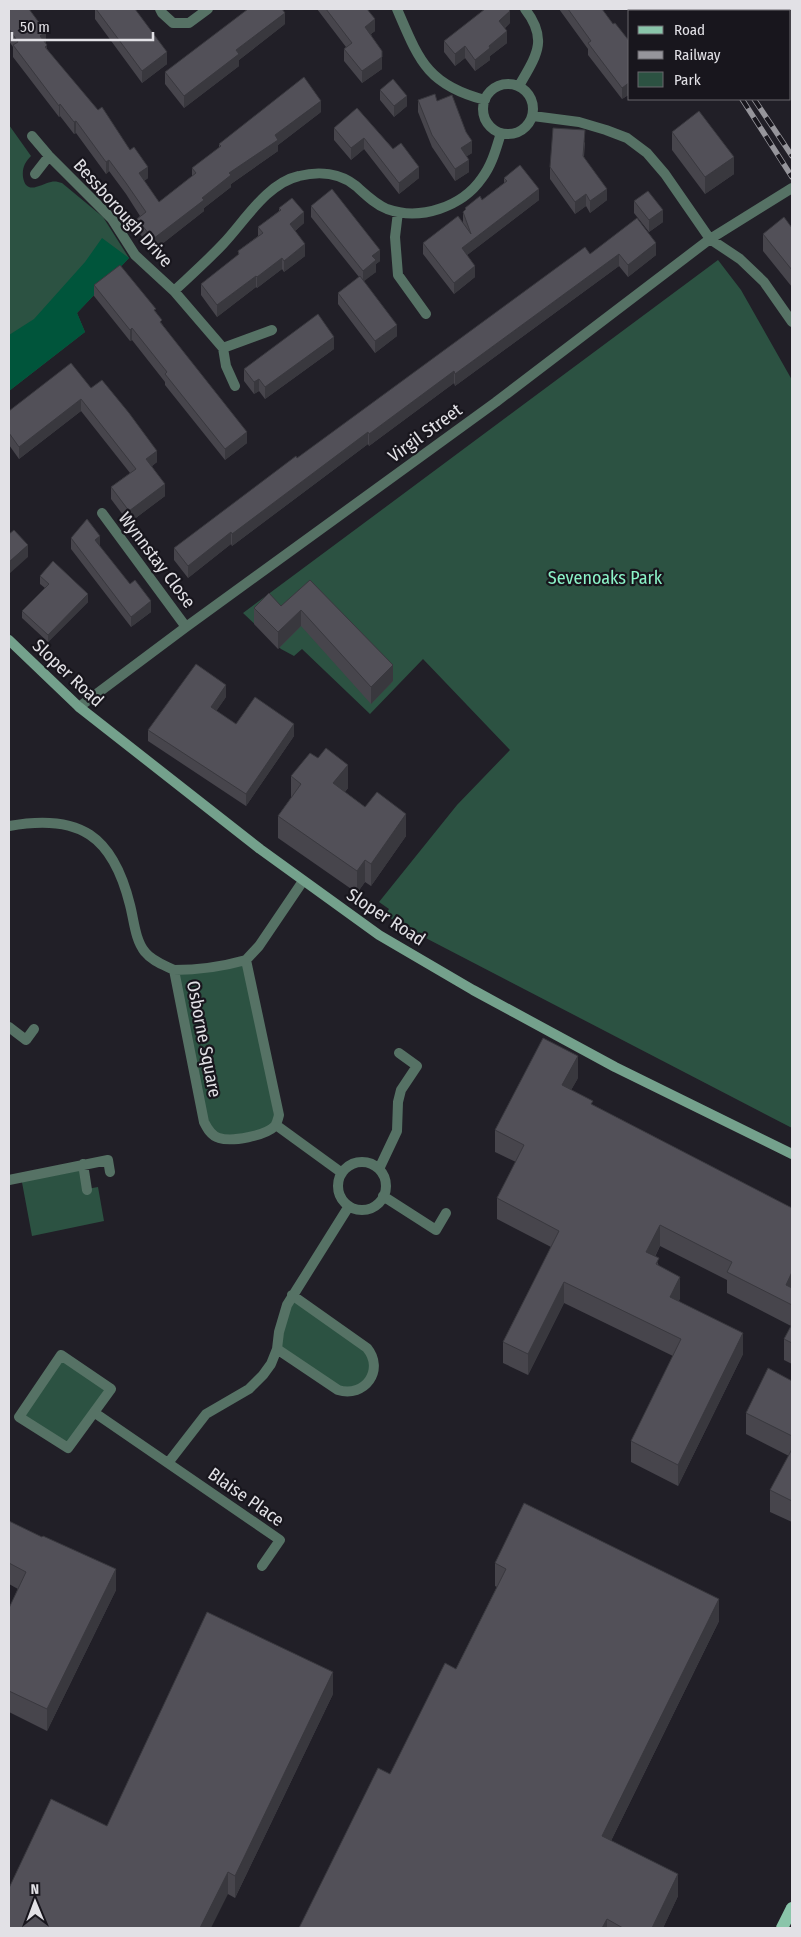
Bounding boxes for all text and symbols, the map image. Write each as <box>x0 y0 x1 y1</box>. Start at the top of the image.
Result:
scale bar <box>12 10 154 42</box>
legend <box>628 10 791 100</box>
text: 50 m <box>20 18 50 36</box>
text: Road <box>674 21 705 39</box>
text: Railway <box>674 46 721 64</box>
text: Park <box>674 71 701 89</box>
street label: Bessborough Drive <box>69 154 177 272</box>
street label: Virgil Street <box>384 399 466 467</box>
street label: Wynnstay Close <box>114 508 200 612</box>
park label: Sevenoaks Park <box>548 567 663 589</box>
street label: Sloper Road <box>28 634 108 712</box>
street label: Sloper Road <box>343 883 429 951</box>
street label: Osborne Square <box>182 979 226 1099</box>
street label: Blaise Place <box>204 1463 288 1531</box>
north arrow <box>10 1877 60 1927</box>
text: N <box>30 1881 39 1898</box>

